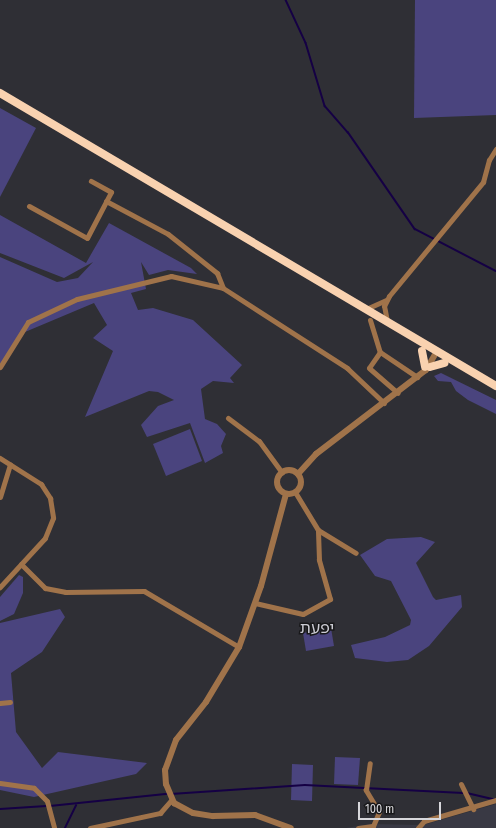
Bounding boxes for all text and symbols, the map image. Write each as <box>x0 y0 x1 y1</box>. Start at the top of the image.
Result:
district label: יפעת <box>300 618 334 638</box>
scale bar <box>360 794 443 820</box>
text: 100 m <box>365 802 394 816</box>

